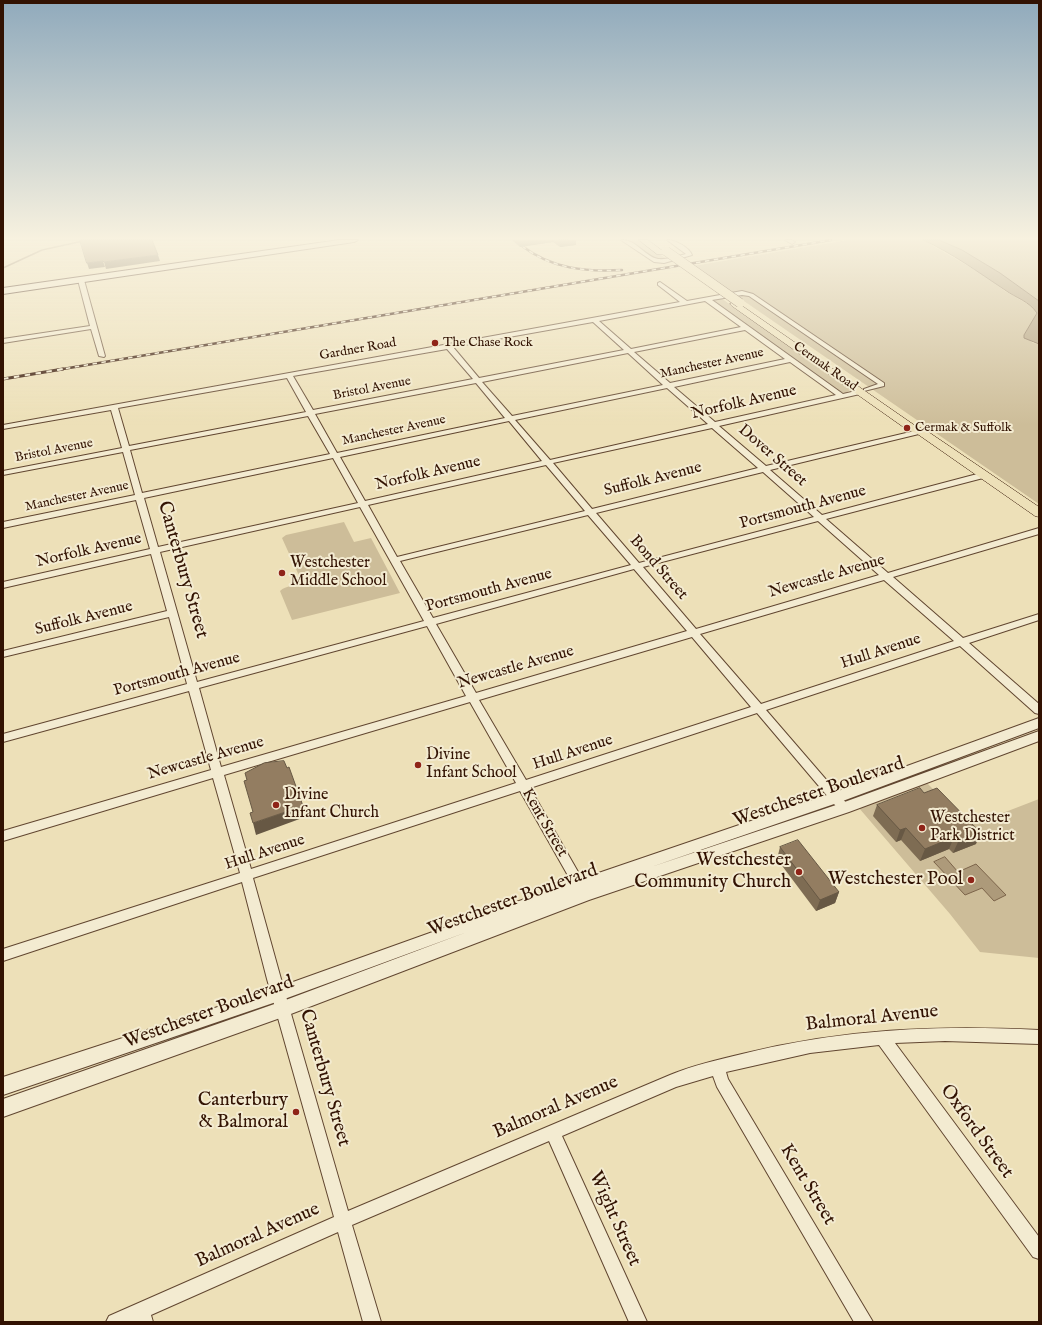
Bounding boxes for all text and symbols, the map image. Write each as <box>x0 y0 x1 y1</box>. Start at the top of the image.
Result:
place label: The Chase Rock <box>443 335 533 351</box>
street label: Gardner Road <box>318 336 398 364</box>
marker: The Chase Rock <box>430 338 440 348</box>
street label: Cermak Road <box>790 339 860 395</box>
street label: Manchester Avenue <box>659 345 765 383</box>
street label: Bristol Avenue <box>332 374 412 404</box>
street label: Norfolk Avenue <box>689 382 799 424</box>
street label: Manchester Avenue <box>341 412 447 450</box>
place label: Cermak & Suffolk <box>915 420 1012 436</box>
street label: Dover Street <box>734 421 810 491</box>
marker: Cermak & Suffolk <box>902 423 912 433</box>
street label: Bristol Avenue <box>14 436 94 466</box>
street label: Norfolk Avenue <box>373 453 483 495</box>
street label: Suffolk Avenue <box>602 459 704 501</box>
street label: Manchester Avenue <box>24 478 130 516</box>
street label: Portsmouth Avenue <box>738 482 868 534</box>
street label: Canterbury Street <box>152 499 212 641</box>
street label: Norfolk Avenue <box>34 530 144 572</box>
street label: Bond Street <box>625 532 691 604</box>
street label: Newcastle Avenue <box>767 551 887 603</box>
place label: Westchester Middle School <box>290 554 387 592</box>
street label: Portsmouth Avenue <box>424 565 554 617</box>
marker: Westchester Middle School <box>277 568 287 578</box>
street label: Suffolk Avenue <box>33 598 135 640</box>
street label: Hull Avenue <box>839 630 923 674</box>
street label: Newcastle Avenue <box>456 642 576 694</box>
street label: Portsmouth Avenue <box>112 649 242 701</box>
street label: Hull Avenue <box>531 731 615 775</box>
street label: Newcastle Avenue <box>146 733 266 785</box>
place label: Divine Infant School <box>426 746 517 784</box>
street label: Westchester Boulevard <box>731 753 907 833</box>
marker: Divine Infant School <box>413 760 423 770</box>
street label: Kent Street <box>517 785 571 861</box>
place label: Divine Infant Church <box>284 786 379 824</box>
marker: Divine Infant Church <box>271 800 281 810</box>
place label: Westchester Park District <box>930 809 1015 847</box>
marker: Westchester Park District <box>917 823 927 833</box>
street label: Hull Avenue <box>223 831 307 875</box>
place label: Westchester Community Church <box>634 850 791 894</box>
street label: Westchester Boulevard <box>425 860 601 942</box>
marker: Westchester Community Church <box>794 867 804 877</box>
place label: Westchester Pool <box>828 869 963 891</box>
marker: Westchester Pool <box>966 875 976 885</box>
street label: Westchester Boulevard <box>121 972 297 1054</box>
street label: Balmoral Avenue <box>804 1001 940 1037</box>
street label: Canterbury Street <box>294 1007 354 1149</box>
street label: Balmoral Avenue <box>490 1071 622 1145</box>
street label: Oxford Street <box>934 1081 1018 1183</box>
place label: Canterbury & Balmoral <box>198 1090 288 1134</box>
marker: Canterbury & Balmoral <box>291 1107 301 1117</box>
street label: Kent Street <box>774 1140 840 1230</box>
street label: Wight Street <box>583 1168 645 1270</box>
street label: Balmoral Avenue <box>192 1198 324 1274</box>

